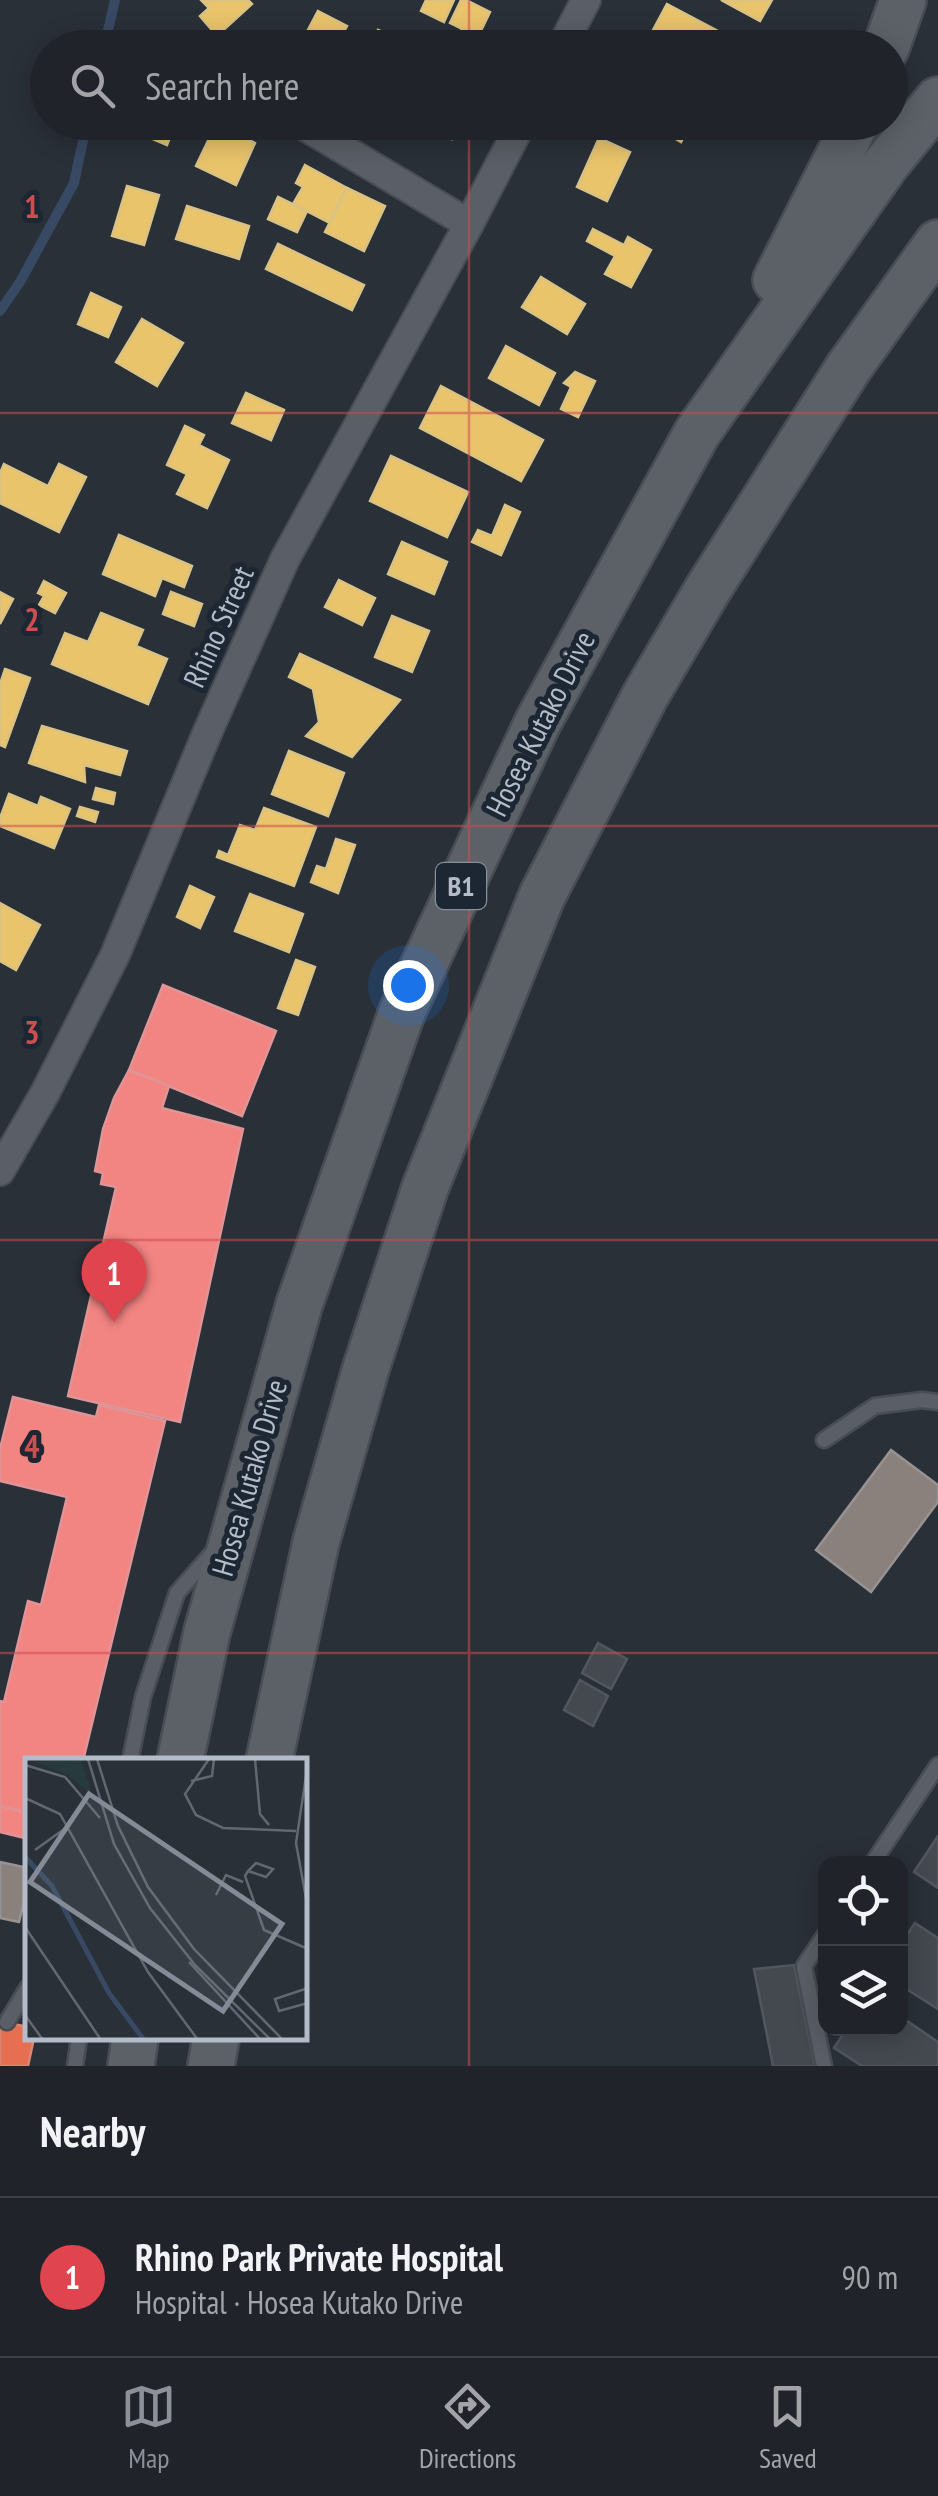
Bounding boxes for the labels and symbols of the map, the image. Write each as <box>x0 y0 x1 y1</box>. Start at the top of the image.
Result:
text: 1 <box>24 185 40 227</box>
street label: Rhino Street <box>174 559 262 693</box>
text: 2 <box>24 598 40 640</box>
street label: Hosea Kutako Drive <box>476 624 603 822</box>
road number: B1 <box>436 863 486 909</box>
your location <box>383 960 434 1011</box>
text: 3 <box>24 1011 40 1053</box>
pin: 1 <box>82 1240 146 1322</box>
street label: Hosea Kutako Drive <box>202 1375 295 1580</box>
text: 4 <box>24 1425 40 1467</box>
inset map <box>25 1758 308 2041</box>

